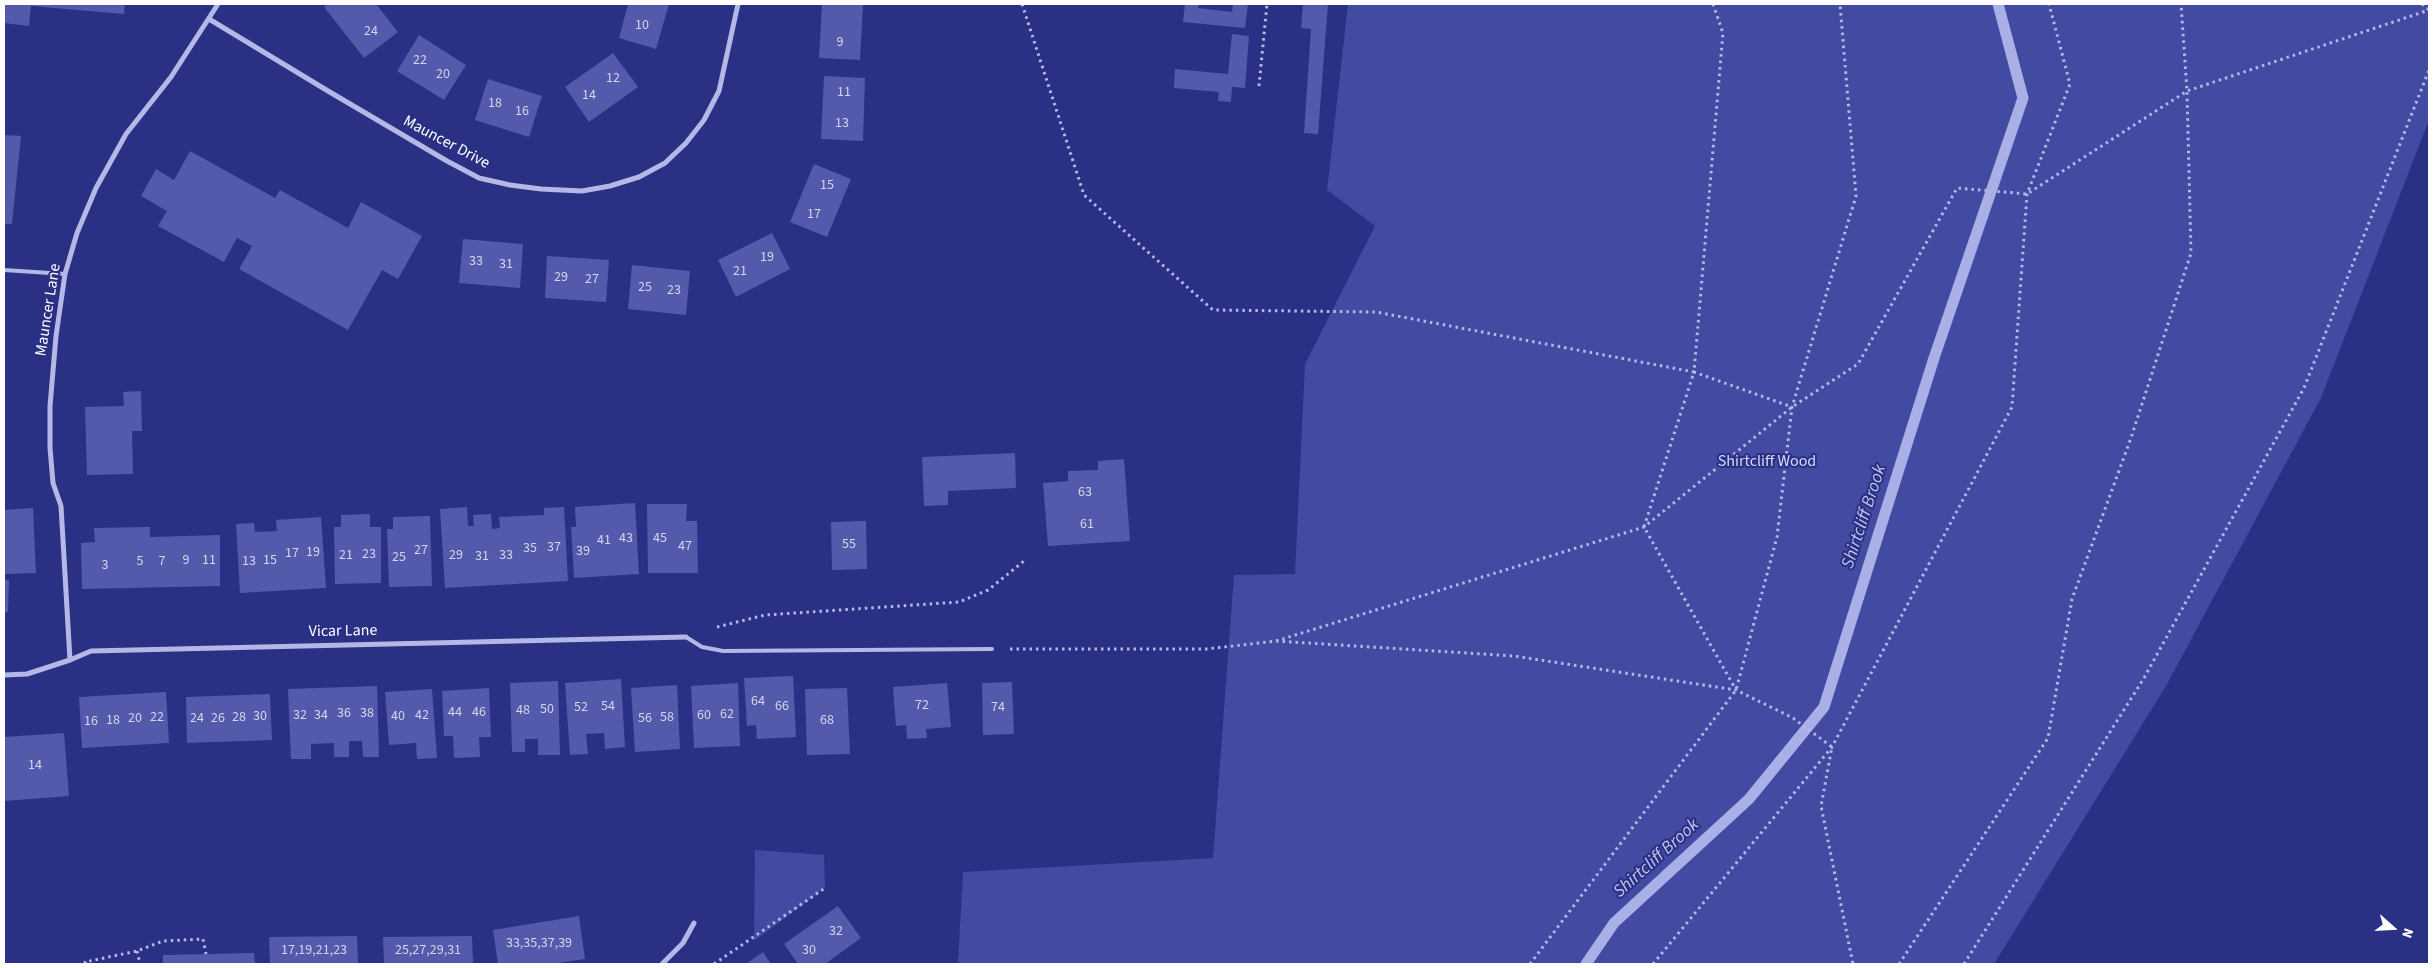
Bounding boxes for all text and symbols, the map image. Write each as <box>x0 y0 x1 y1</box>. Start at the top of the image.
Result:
house number: 10 <box>635 18 649 34</box>
house number: 24 <box>364 24 378 40</box>
house number: 9 <box>837 35 843 51</box>
house number: 22 <box>413 53 427 69</box>
house number: 20 <box>436 67 450 83</box>
house number: 12 <box>606 71 620 87</box>
house number: 11 <box>837 85 851 101</box>
house number: 14 <box>582 88 596 104</box>
house number: 18 <box>488 96 502 112</box>
house number: 16 <box>515 104 529 120</box>
street label: Mauncer Drive <box>399 112 493 174</box>
house number: 13 <box>835 116 849 132</box>
house number: 15 <box>820 178 834 194</box>
house number: 17 <box>807 207 821 223</box>
house number: 19 <box>760 250 774 266</box>
house number: 33 <box>469 254 483 270</box>
house number: 31 <box>499 257 513 273</box>
street label: Mauncer Lane <box>32 262 66 358</box>
house number: 21 <box>733 264 747 280</box>
house number: 29 <box>554 270 568 286</box>
house number: 27 <box>585 272 599 288</box>
house number: 25 <box>638 280 652 296</box>
house number: 23 <box>667 283 681 299</box>
park label: Shirtcliff Wood <box>1718 452 1816 472</box>
water label: Shirtcliff Brook <box>1838 462 1892 572</box>
house number: 63 <box>1078 485 1092 501</box>
house number: 61 <box>1080 517 1094 533</box>
house number: 43 <box>619 531 633 547</box>
house number: 45 <box>653 531 667 547</box>
house number: 41 <box>597 533 611 549</box>
house number: 55 <box>842 537 856 553</box>
house number: 47 <box>678 539 692 555</box>
house number: 37 <box>547 540 561 556</box>
house number: 35 <box>523 541 537 557</box>
house number: 27 <box>414 543 428 559</box>
house number: 39 <box>576 544 590 560</box>
house number: 19 <box>306 545 320 561</box>
house number: 17 <box>285 546 299 562</box>
house number: 23 <box>362 547 376 563</box>
house number: 21 <box>339 548 353 564</box>
house number: 29 <box>449 548 463 564</box>
house number: 33 <box>499 548 513 564</box>
house number: 31 <box>475 549 489 565</box>
house number: 25 <box>392 550 406 566</box>
house number: 9 <box>183 553 189 569</box>
house number: 11 <box>202 553 216 569</box>
house number: 15 <box>263 553 277 569</box>
house number: 5 <box>137 554 143 570</box>
house number: 7 <box>159 554 165 570</box>
house number: 13 <box>242 554 256 570</box>
house number: 3 <box>102 558 108 574</box>
street label: Vicar Lane <box>309 622 377 642</box>
house number: 64 <box>751 694 765 710</box>
house number: 72 <box>915 698 929 714</box>
house number: 54 <box>601 699 615 715</box>
house number: 66 <box>775 699 789 715</box>
house number: 52 <box>574 700 588 716</box>
house number: 74 <box>991 700 1005 716</box>
house number: 50 <box>540 702 554 718</box>
house number: 48 <box>516 703 530 719</box>
house number: 44 <box>448 705 462 721</box>
house number: 46 <box>472 705 486 721</box>
house number: 36 <box>337 706 351 722</box>
house number: 38 <box>360 706 374 722</box>
house number: 62 <box>720 707 734 723</box>
house number: 32 <box>293 708 307 724</box>
house number: 34 <box>314 708 328 724</box>
house number: 42 <box>415 708 429 724</box>
house number: 60 <box>697 708 711 724</box>
house number: 30 <box>253 709 267 725</box>
house number: 40 <box>391 709 405 725</box>
house number: 22 <box>150 710 164 726</box>
house number: 28 <box>232 710 246 726</box>
house number: 58 <box>660 710 674 726</box>
house number: 20 <box>128 711 142 727</box>
house number: 24 <box>190 711 204 727</box>
house number: 26 <box>211 711 225 727</box>
house number: 56 <box>638 711 652 727</box>
house number: 18 <box>106 713 120 729</box>
house number: 68 <box>820 713 834 729</box>
house number: 16 <box>84 714 98 730</box>
house number: 14 <box>28 758 42 774</box>
water label: Shirtcliff Brook <box>1610 815 1704 903</box>
north arrow <box>2368 903 2418 953</box>
house number: 32 <box>829 924 843 940</box>
text: N <box>2396 925 2418 941</box>
house number: 33,35,37,39 <box>506 936 572 952</box>
house number: 17,19,21,23 <box>281 943 347 959</box>
house number: 25,27,29,31 <box>395 943 461 959</box>
house number: 30 <box>802 943 816 959</box>

